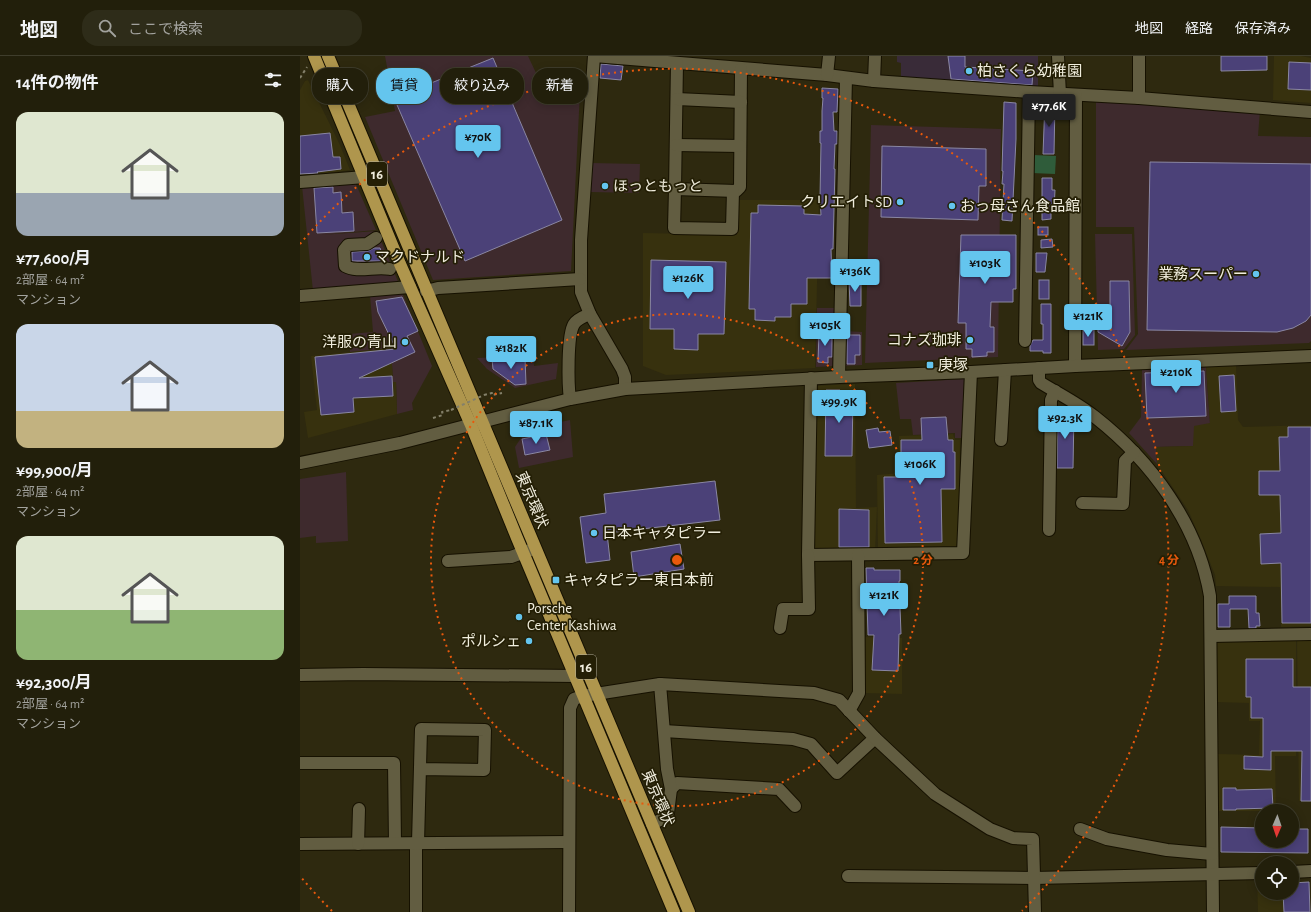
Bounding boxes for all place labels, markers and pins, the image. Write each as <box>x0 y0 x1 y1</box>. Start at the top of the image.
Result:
place label: 柏さくら幼稚園 <box>977 63 1082 79</box>
marker: 柏さくら幼稚園 <box>964 66 974 76</box>
pin: ¥77.6K <box>1016 94 1082 128</box>
pin: ¥70K <box>454 125 502 159</box>
place label: ほっともっと <box>613 178 703 194</box>
marker: ほっともっと <box>600 181 610 191</box>
place label: クリエイトSD <box>800 194 892 210</box>
marker: クリエイトSD <box>895 197 905 207</box>
place label: おっ母さん食品館 <box>960 198 1080 214</box>
marker: おっ母さん食品館 <box>947 201 957 211</box>
place label: マクドナルド <box>375 249 465 265</box>
pin: ¥103K <box>957 251 1013 285</box>
marker: マクドナルド <box>362 252 372 262</box>
pin: ¥136K <box>827 259 883 293</box>
pin: ¥126K <box>660 266 716 300</box>
place label: 業務スーパー <box>1158 266 1248 282</box>
marker: 業務スーパー <box>1251 269 1261 279</box>
pin: ¥121K <box>1060 304 1116 338</box>
pin: ¥105K <box>797 313 853 347</box>
place label: コナズ珈琲 <box>887 332 962 348</box>
place label: 洋服の青山 <box>322 334 397 350</box>
marker: コナズ珈琲 <box>965 335 975 345</box>
pin: ¥182K <box>483 336 539 370</box>
marker: 洋服の青山 <box>400 337 410 347</box>
place label: 庚塚 <box>938 357 968 373</box>
marker: 庚塚 <box>925 360 935 370</box>
pin: ¥210K <box>1148 360 1204 394</box>
pin: ¥99.9K <box>806 390 872 424</box>
pin: ¥92.3K <box>1032 406 1098 440</box>
pin: ¥87.1K <box>503 411 569 445</box>
pin: ¥106K <box>892 452 948 486</box>
place label: 日本キャタピラー <box>602 525 722 541</box>
marker: 日本キャタピラー <box>589 528 599 538</box>
centre of rings <box>670 553 684 567</box>
place label: キャタピラー東日本前 <box>564 572 714 588</box>
marker: キャタピラー東日本前 <box>551 575 561 585</box>
pin: ¥121K <box>856 583 912 617</box>
place label: Porsche Center Kashiwa <box>527 601 617 633</box>
marker: Porsche Center Kashiwa <box>514 612 524 622</box>
place label: ポルシェ <box>461 633 521 649</box>
marker: ポルシェ <box>524 636 534 646</box>

